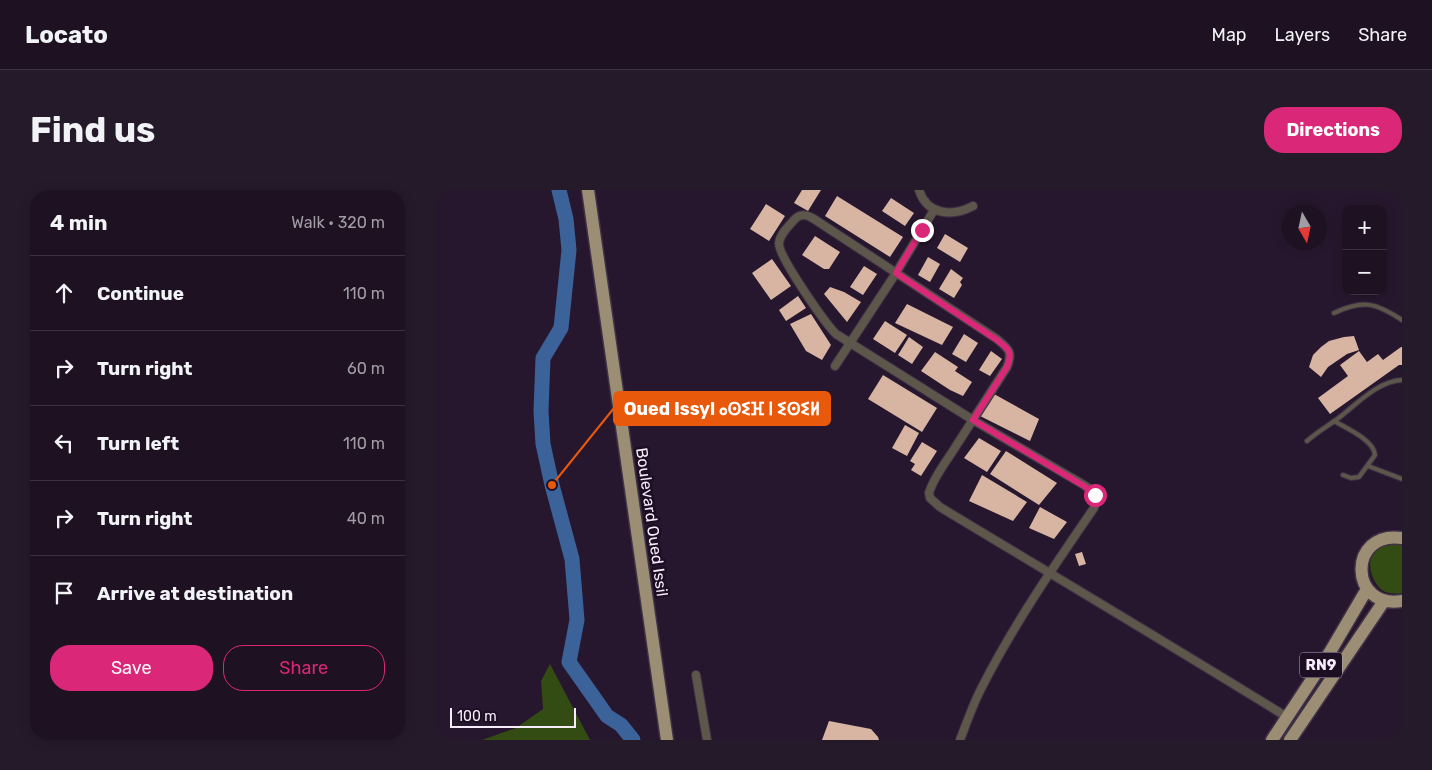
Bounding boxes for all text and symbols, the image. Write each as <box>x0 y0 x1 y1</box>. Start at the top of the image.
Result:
text: Locato <box>25 21 108 49</box>
text: Map <box>1212 24 1247 46</box>
text: Layers <box>1275 24 1330 46</box>
text: Share <box>1358 24 1407 46</box>
button: Directions <box>1264 107 1402 153</box>
text: Find us <box>30 109 155 151</box>
north arrow <box>1282 205 1327 250</box>
map controls <box>1342 205 1387 295</box>
button: + <box>1342 205 1387 250</box>
text: 4 min <box>50 210 108 235</box>
text: Walk · 320 m <box>291 213 385 232</box>
route end <box>911 219 934 242</box>
button: − <box>1342 250 1387 295</box>
icon: ahead <box>50 279 78 307</box>
text: Continue <box>97 282 184 305</box>
text: 110 m <box>343 284 385 303</box>
icon: right <box>50 354 78 382</box>
text: Turn right <box>97 357 192 380</box>
text: 60 m <box>347 359 385 378</box>
callout: Oued Issyl ⴰⵙⵉⴼ ⵏ ⵉⵙⵉⵍ <box>614 392 830 425</box>
text: Oued Issyl ⴰⵙⵉⴼ ⵏ ⵉⵙⵉⵍ <box>624 398 820 420</box>
icon: left <box>50 429 78 457</box>
text: Turn left <box>97 432 179 455</box>
text: 110 m <box>343 434 385 453</box>
street label: Boulevard Oued Issil <box>632 446 672 598</box>
route start <box>1084 484 1107 507</box>
icon: right <box>50 504 78 532</box>
text: Turn right <box>97 507 192 530</box>
text: 40 m <box>347 509 385 528</box>
icon: arrive <box>50 579 78 607</box>
text: Arrive at destination <box>97 582 293 605</box>
button: Save <box>50 645 213 691</box>
button: Share <box>223 645 385 691</box>
road number: RN9 <box>1300 652 1342 678</box>
scale bar <box>450 705 576 728</box>
text: 100 m <box>457 708 497 725</box>

